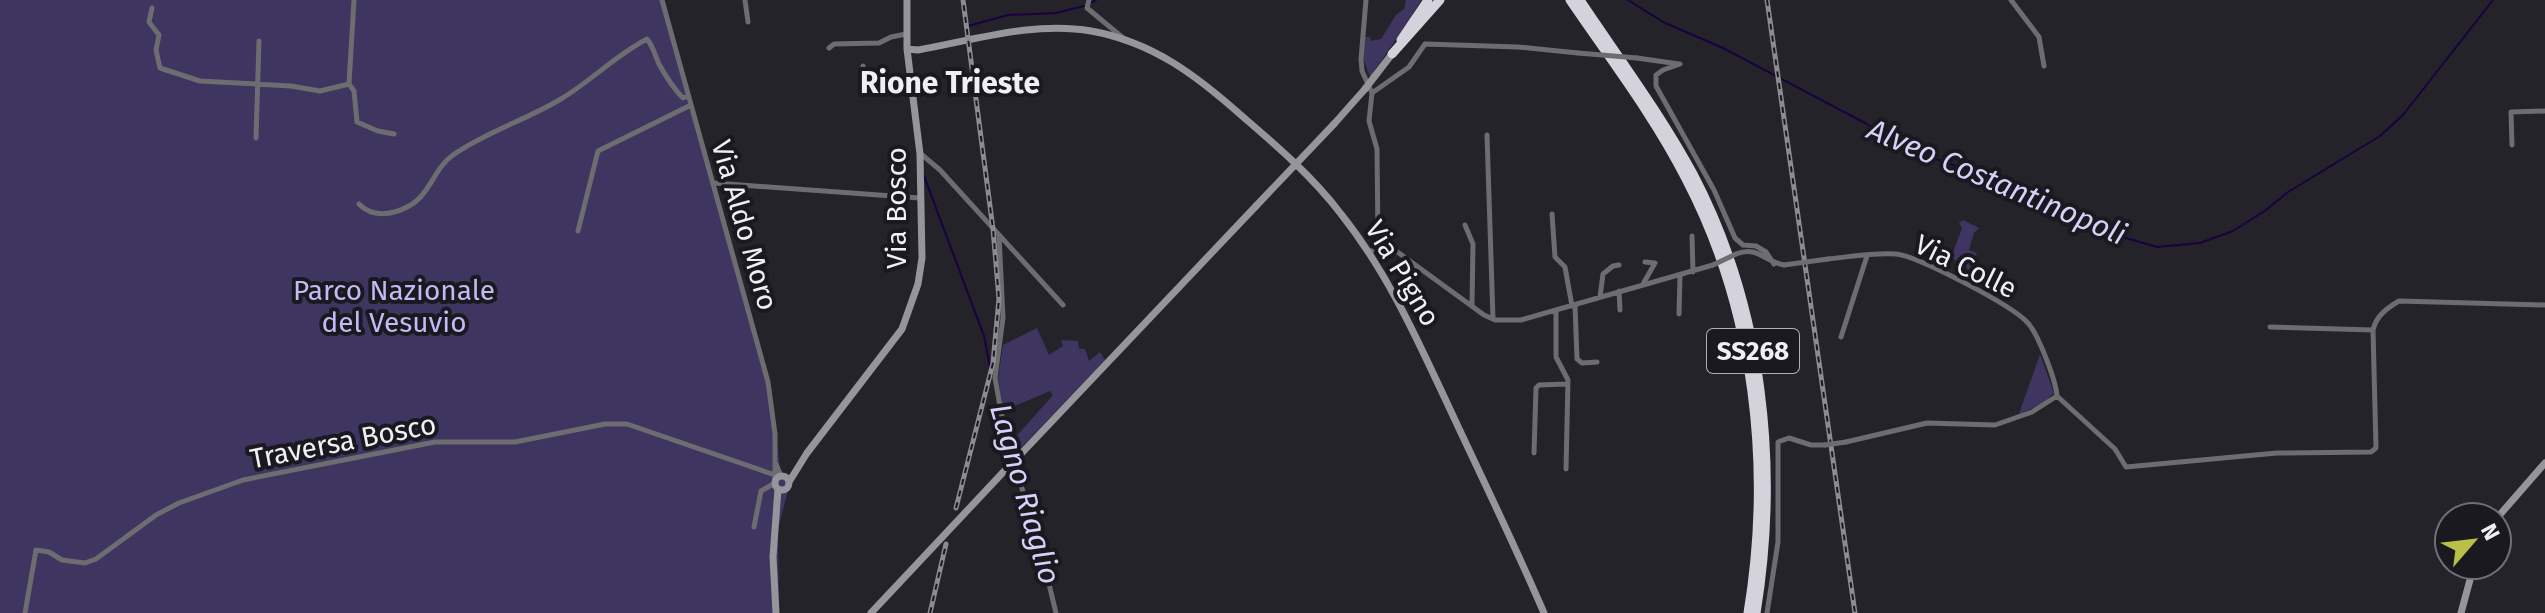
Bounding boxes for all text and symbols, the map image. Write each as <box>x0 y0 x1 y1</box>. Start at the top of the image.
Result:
district label: Rione Trieste <box>860 65 1040 101</box>
water label: Alveo Costantinopoli <box>1861 111 2132 253</box>
street label: Via Aldo Moro <box>705 136 785 314</box>
street label: Via Bosco <box>880 147 913 269</box>
street label: Via Pigno <box>1358 214 1447 332</box>
street label: Via Colle <box>1910 228 2022 305</box>
park label: Parco Nazionale del Vesuvio <box>293 274 495 339</box>
road number: SS268 <box>1707 329 1799 373</box>
water label: Lagno Riaglio <box>982 400 1068 588</box>
street label: Traversa Bosco <box>247 407 439 476</box>
north arrow <box>2433 501 2513 581</box>
text: N <box>2475 519 2506 545</box>

